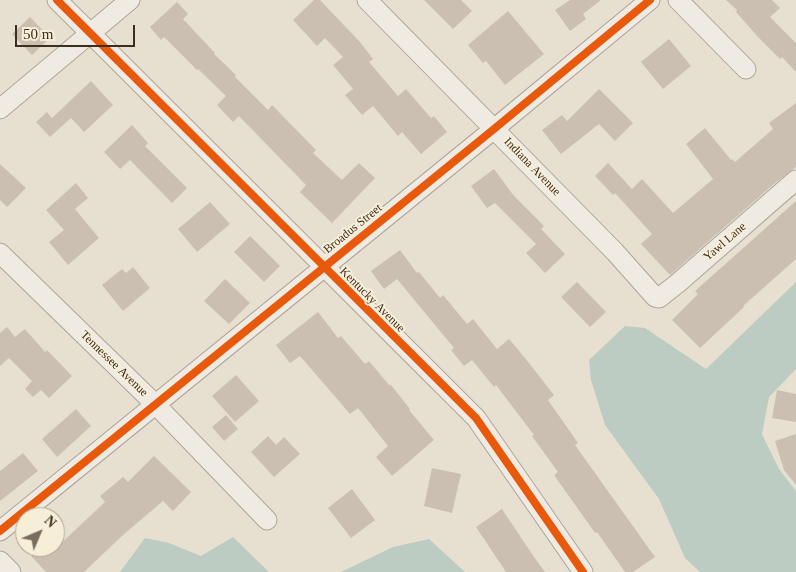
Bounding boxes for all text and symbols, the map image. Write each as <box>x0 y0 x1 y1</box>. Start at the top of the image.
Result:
scale bar <box>18 15 138 47</box>
text: 50 m <box>23 26 53 42</box>
street label: Indiana Avenue <box>501 135 563 199</box>
street label: Broadus Street <box>321 201 385 257</box>
street label: Yawl Lane <box>701 220 749 264</box>
street label: Kentucky Avenue <box>336 264 408 336</box>
street label: Tennessee Avenue <box>77 328 151 400</box>
north arrow <box>15 507 65 557</box>
text: N <box>41 513 59 531</box>

